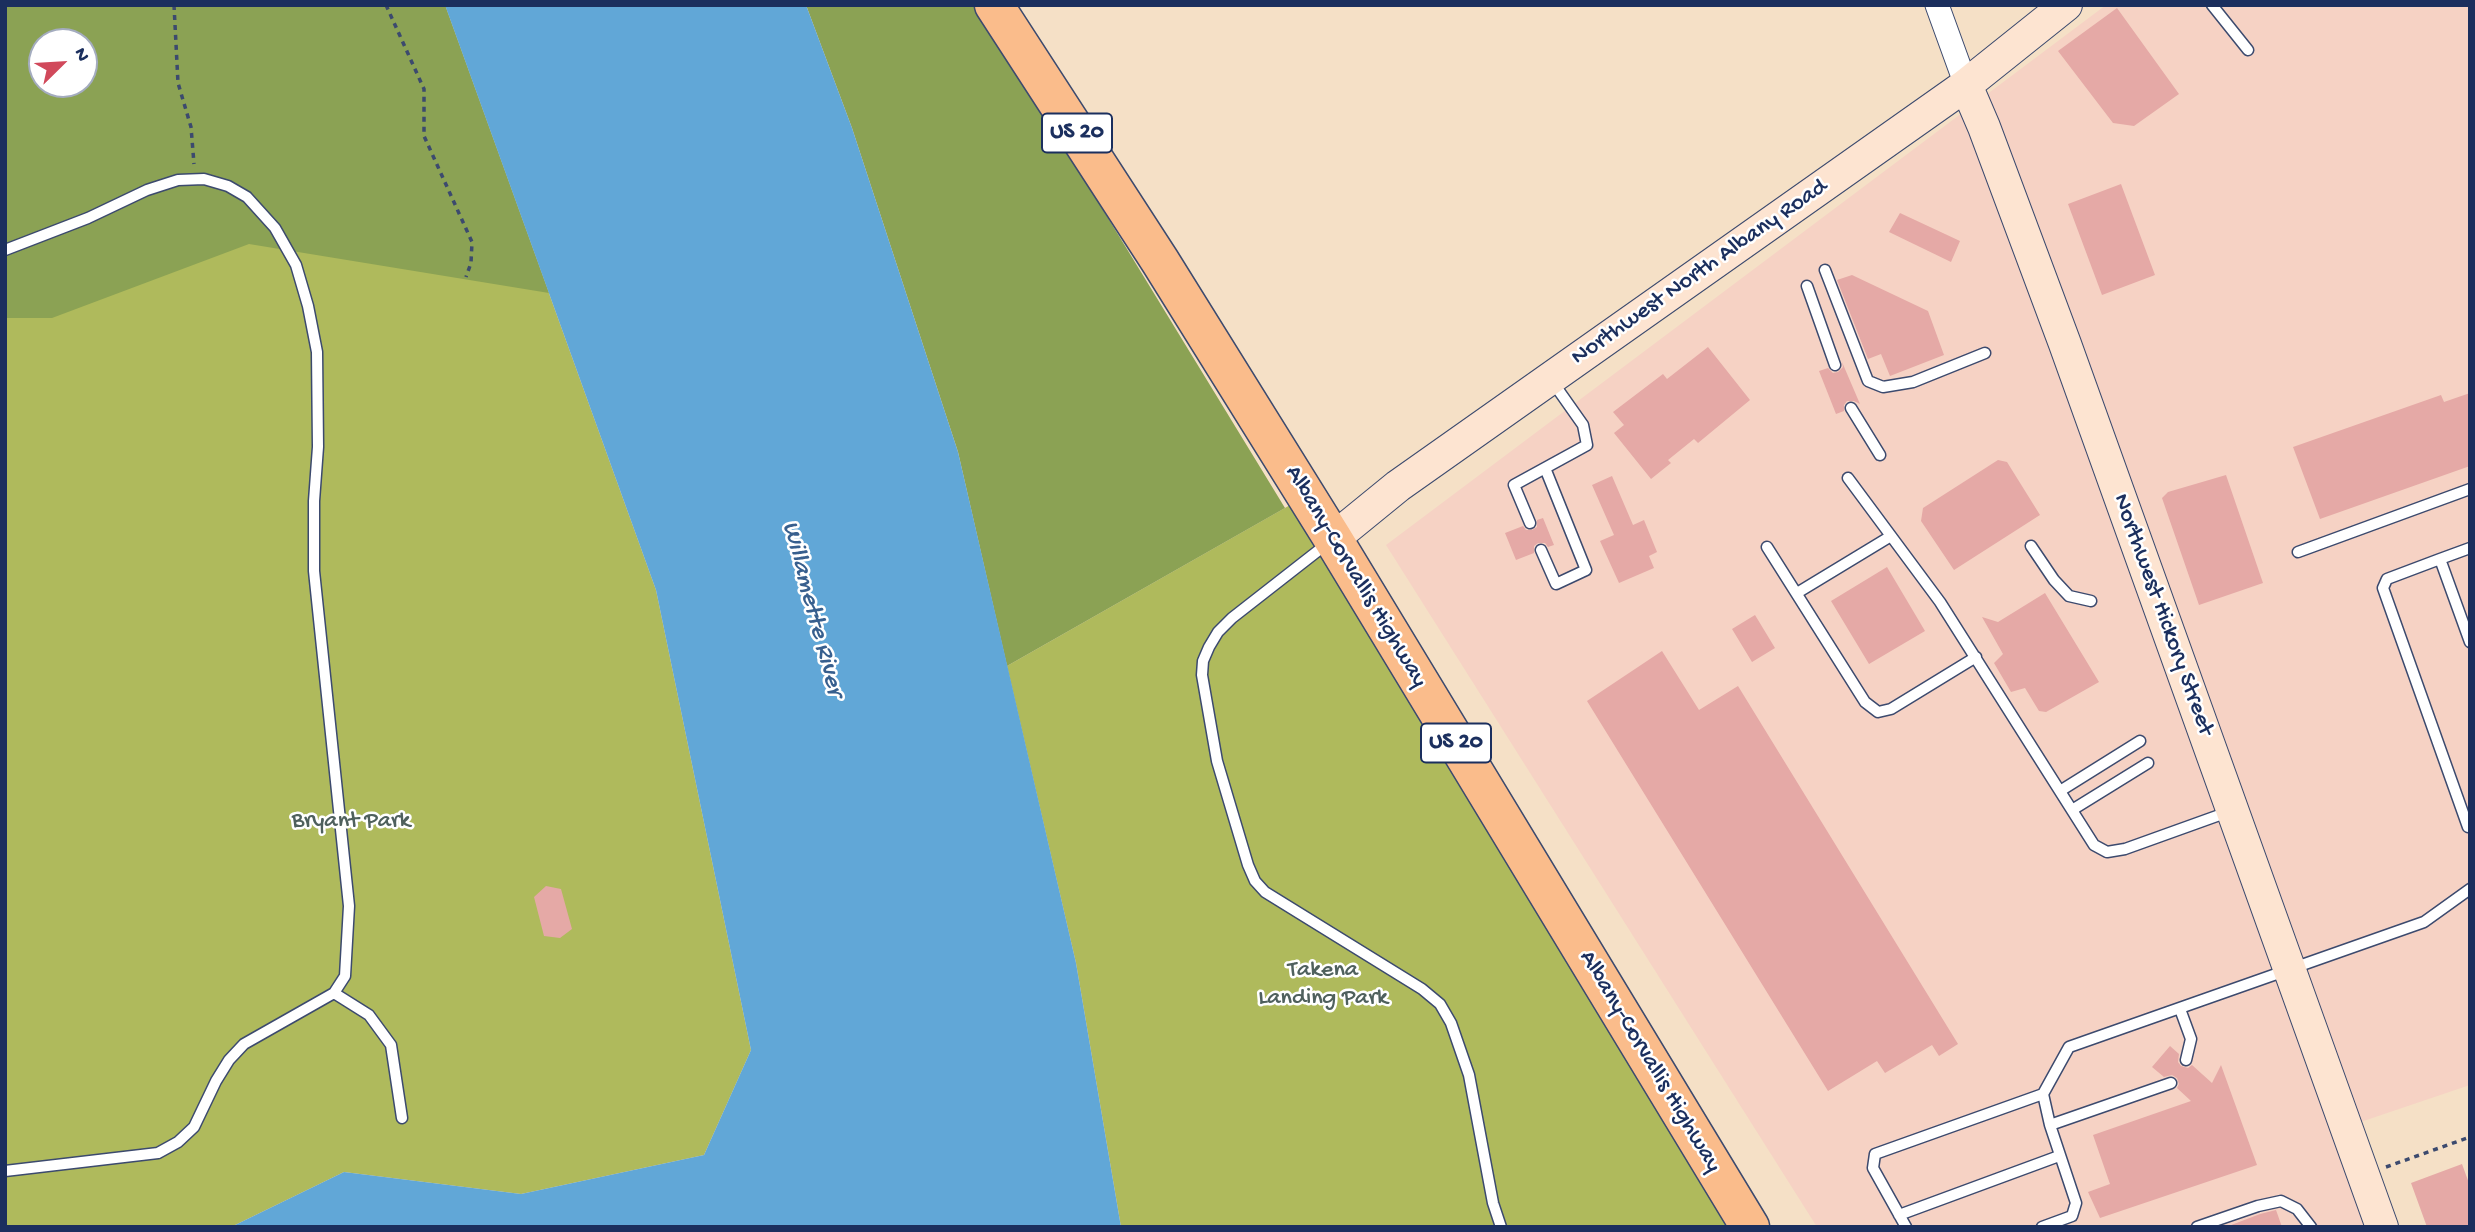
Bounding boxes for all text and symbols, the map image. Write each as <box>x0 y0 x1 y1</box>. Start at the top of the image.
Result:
north arrow <box>28 28 98 98</box>
text: N <box>68 45 94 65</box>
road number: US 20 <box>1042 114 1112 152</box>
street label: Northwest North Albany Road <box>1566 173 1834 373</box>
street label: Albany-Corvallis Highway <box>1277 461 1433 693</box>
street label: Northwest Hickory Street <box>2105 490 2219 740</box>
water label: Willamette River <box>773 518 849 700</box>
road number: US 20 <box>1421 723 1491 762</box>
park label: Bryant Park <box>292 808 410 836</box>
street label: Albany-Corvallis Highway <box>1571 946 1727 1178</box>
park label: Takena Landing Park <box>1258 957 1388 1013</box>

